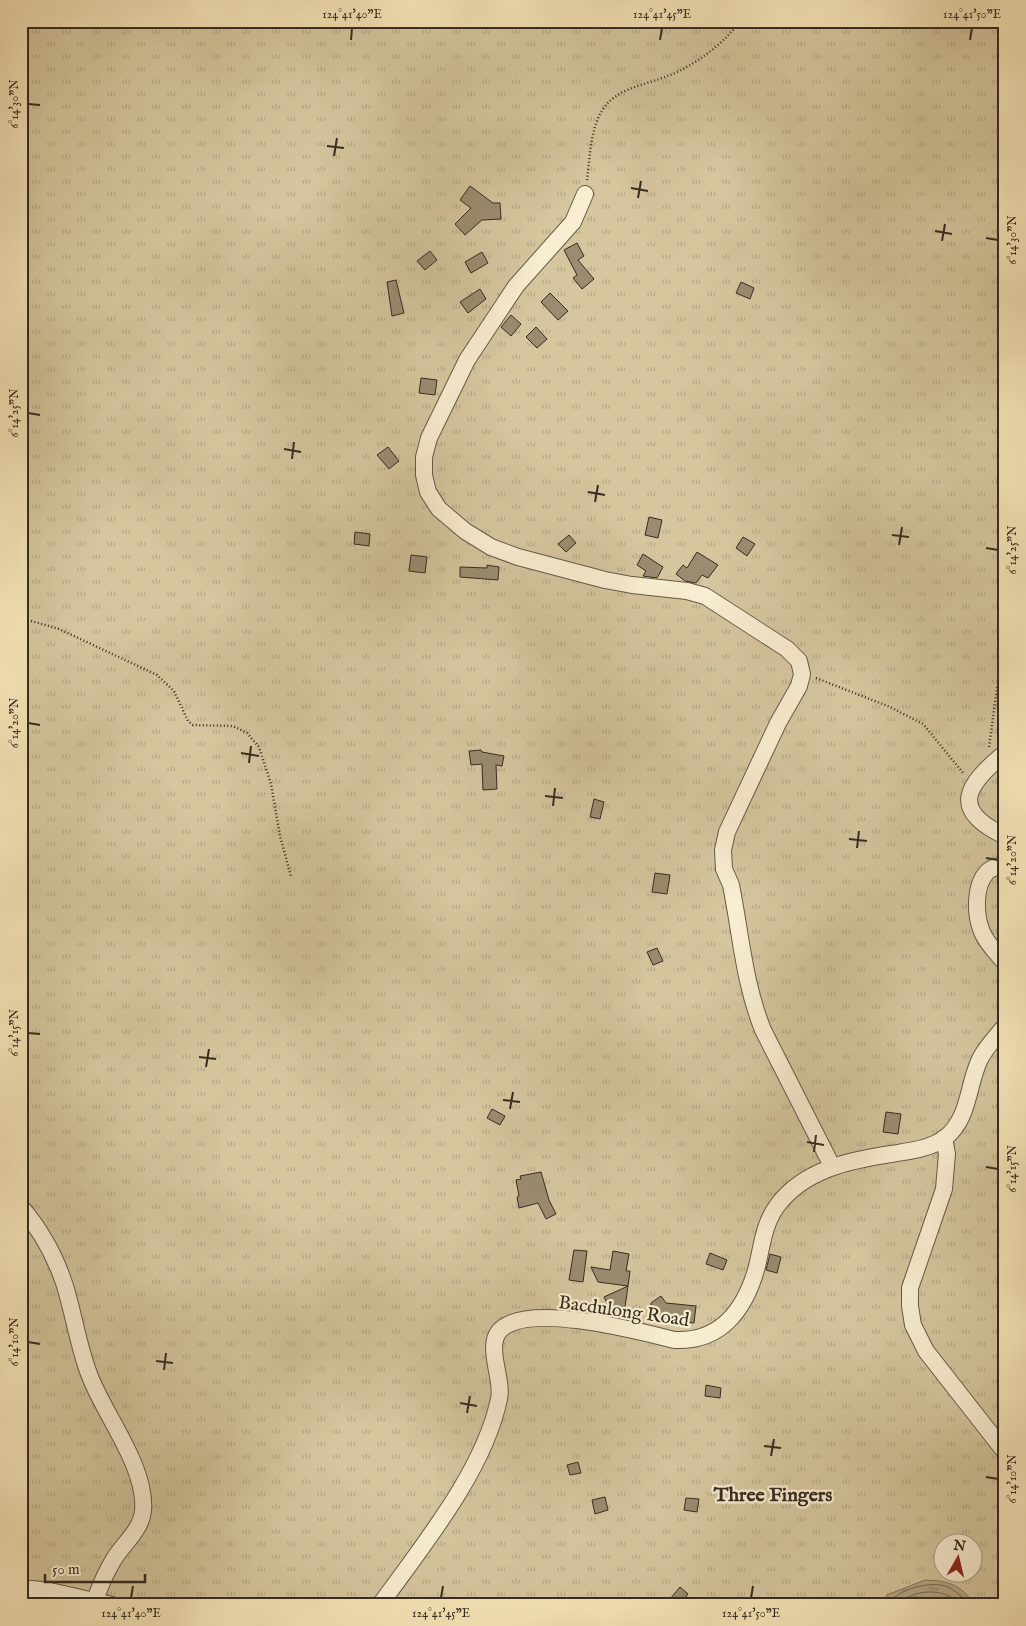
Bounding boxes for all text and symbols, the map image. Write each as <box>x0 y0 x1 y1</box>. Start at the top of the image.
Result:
text: 124°41'40"E <box>322 7 382 22</box>
text: 124°41'45"E <box>633 7 691 22</box>
text: 124°41'50"E <box>943 7 1001 22</box>
text: 6°14'30"N <box>7 79 22 129</box>
text: 6°14'30"N <box>1005 215 1020 265</box>
text: 6°14'25"N <box>7 388 22 437</box>
text: 6°14'25"N <box>1005 525 1020 574</box>
text: 6°14'20"N <box>7 697 22 748</box>
text: 6°14'20"N <box>1005 834 1020 885</box>
text: 6°14'15"N <box>7 1009 22 1057</box>
text: 6°14'15"N <box>1005 1145 1020 1193</box>
street label: Bacdulong Road <box>557 1291 691 1333</box>
text: 6°14'10"N <box>7 1317 22 1367</box>
text: 6°14'10"N <box>1005 1454 1020 1504</box>
district label: Three Fingers <box>713 1483 832 1508</box>
north arrow <box>934 1534 984 1584</box>
text: N <box>951 1536 967 1556</box>
scale bar <box>45 1551 145 1583</box>
text: 50 m <box>52 1560 80 1579</box>
text: 124°41'40"E <box>101 1606 161 1621</box>
text: 124°41'45"E <box>412 1606 470 1621</box>
text: 124°41'50"E <box>722 1606 780 1621</box>

